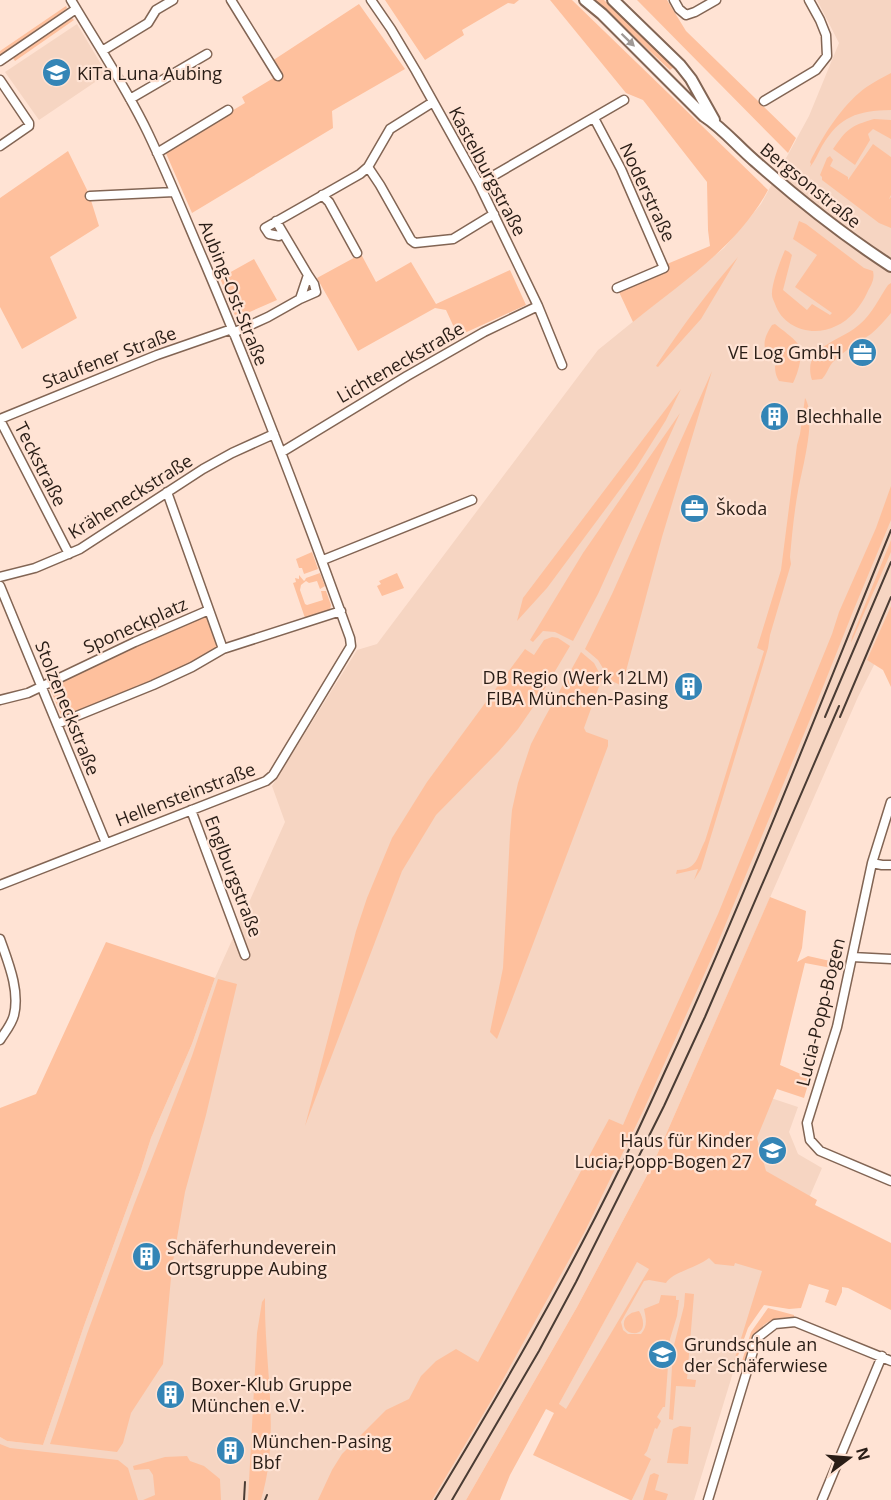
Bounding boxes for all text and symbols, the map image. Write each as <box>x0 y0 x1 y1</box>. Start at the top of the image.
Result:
one-way arrow <box>620 33 635 47</box>
school or university icon: KiTa Luna Aubing <box>40 57 72 89</box>
place label: KiTa Luna Aubing <box>77 61 222 85</box>
street label: Kastelburgstraße <box>444 102 532 240</box>
street label: Bergsonstraße <box>756 137 866 233</box>
street label: Noderstraße <box>615 139 681 245</box>
street label: Aubing-Ost-Straße <box>194 217 274 369</box>
street label: Lichteneckstraße <box>332 316 468 408</box>
street label: Staufener Straße <box>39 320 179 394</box>
office icon: VE Log GmbH <box>847 336 879 368</box>
place label: VE Log GmbH <box>728 340 842 364</box>
building icon: Blechhalle <box>759 400 791 432</box>
place label: Blechhalle <box>796 404 882 428</box>
street label: Teckstraße <box>9 418 73 510</box>
street label: Kräheneckstraße <box>63 448 197 544</box>
office icon: Škoda <box>679 492 711 524</box>
place label: Škoda <box>716 496 767 520</box>
street label: Sponeckplatz <box>79 591 191 659</box>
street label: Stolzeneckstraße <box>30 637 106 779</box>
place label: DB Regio (Werk 12LM) FIBA München-Pasing <box>483 665 668 710</box>
building icon: DB Regio (Werk 12LM) FIBA München-Pasing <box>673 671 705 703</box>
street label: Hellensteinstraße <box>112 756 258 832</box>
street label: Englburgstraße <box>200 812 268 940</box>
street label: Lucia-Popp-Bogen <box>790 935 850 1089</box>
place label: Haus für Kinder Lucia-Popp-Bogen 27 <box>574 1128 753 1173</box>
school or university icon: Haus für Kinder Lucia-Popp-Bogen 27 <box>757 1134 789 1166</box>
place label: Schäferhundeverein Ortsgruppe Aubing <box>167 1235 336 1280</box>
building icon: Schäferhundeverein Ortsgruppe Aubing <box>130 1241 162 1273</box>
place label: Grundschule an der Schäferwiese <box>684 1332 828 1377</box>
school or university icon: Grundschule an der Schäferwiese <box>647 1338 679 1370</box>
place label: Boxer-Klub Gruppe München e.V. <box>191 1372 352 1417</box>
building icon: Boxer-Klub Gruppe München e.V. <box>154 1378 186 1410</box>
north arrow <box>819 1428 879 1488</box>
place label: München-Pasing Bbf <box>252 1429 392 1474</box>
building icon: München-Pasing Bbf <box>215 1435 247 1467</box>
text: N <box>851 1445 876 1463</box>

